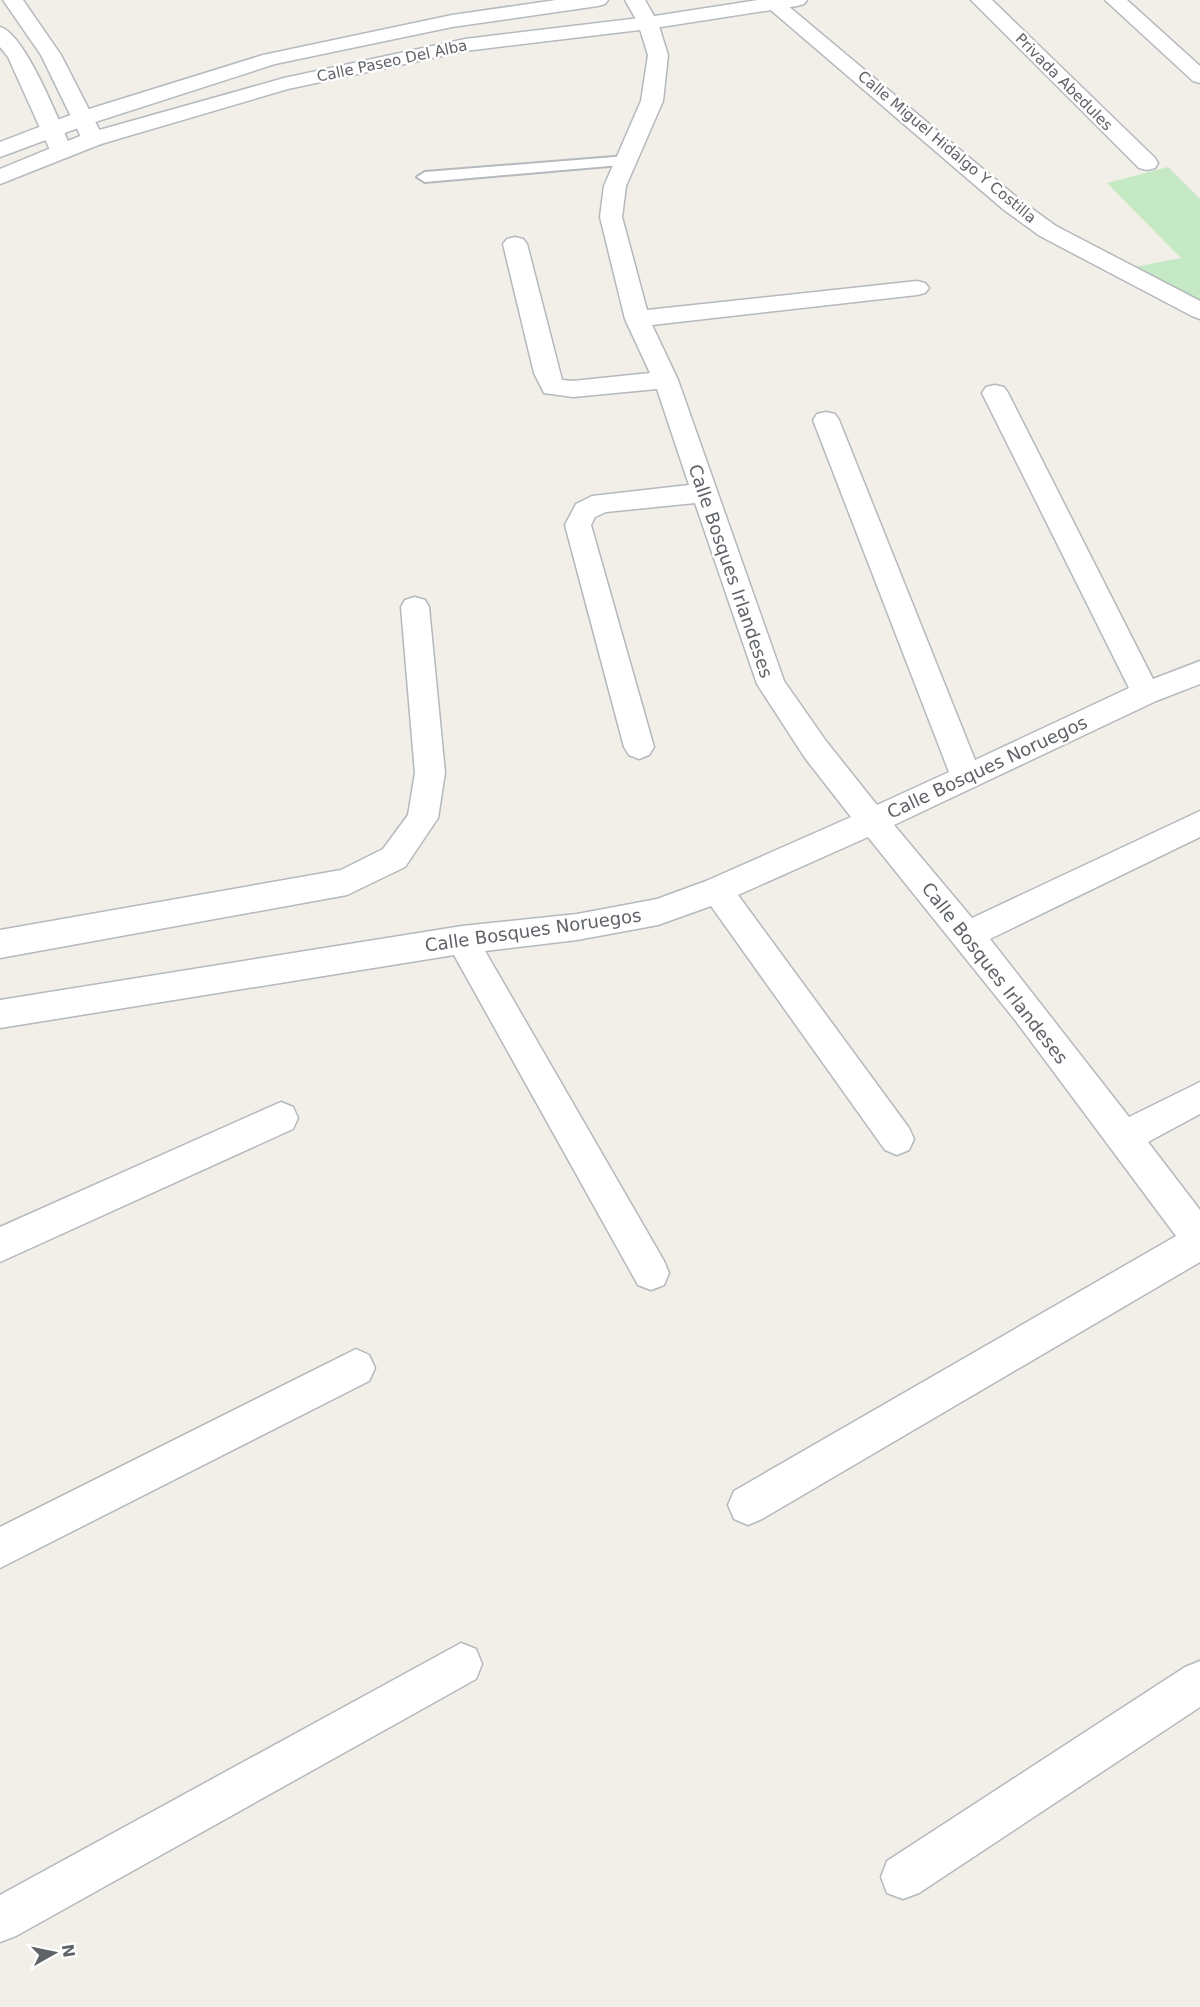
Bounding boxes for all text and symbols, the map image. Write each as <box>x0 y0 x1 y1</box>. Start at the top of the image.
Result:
street label: Privada Abedules <box>1012 30 1116 134</box>
street label: Calle Paseo Del Alba <box>315 36 469 86</box>
street label: Calle Miguel Hidalgo Y Costilla <box>854 67 1040 227</box>
street label: Calle Bosques Irlandeses <box>685 461 777 681</box>
street label: Calle Bosques Noruegos <box>884 711 1090 823</box>
street label: Calle Bosques Irlandeses <box>918 878 1072 1068</box>
street label: Calle Bosques Noruegos <box>423 904 643 956</box>
north arrow <box>24 1923 84 1983</box>
text: N <box>58 1943 79 1959</box>

